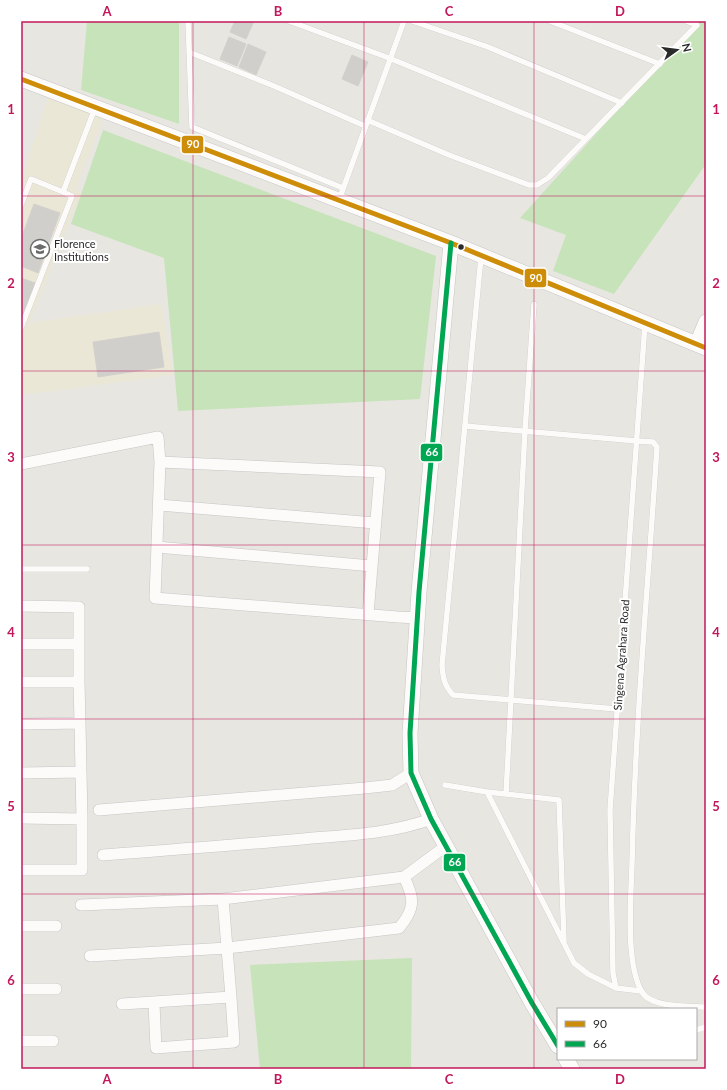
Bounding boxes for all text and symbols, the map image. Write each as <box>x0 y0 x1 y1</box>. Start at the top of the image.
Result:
text: A <box>101 3 112 19</box>
text: B <box>274 3 283 19</box>
text: C <box>445 3 454 19</box>
text: D <box>615 3 625 19</box>
north arrow <box>657 30 697 70</box>
text: N <box>680 42 695 53</box>
text: 1 <box>7 101 15 117</box>
text: 1 <box>712 101 720 117</box>
line badge: 90 <box>181 135 204 154</box>
text: 90 <box>187 137 200 150</box>
place label: Florence Institutions <box>54 237 109 263</box>
school or university icon: Florence Institutions <box>29 238 51 260</box>
unlabelled marker <box>456 242 466 252</box>
line badge: 90 <box>524 268 547 288</box>
text: 90 <box>530 271 543 284</box>
text: 2 <box>7 275 15 291</box>
text: 2 <box>712 275 720 291</box>
line badge: 66 <box>420 443 443 462</box>
text: 66 <box>426 445 439 458</box>
text: 3 <box>7 449 15 465</box>
text: 3 <box>712 449 720 465</box>
street label: Singena Agrahara Road <box>611 599 631 711</box>
text: 4 <box>7 624 15 640</box>
text: 4 <box>712 624 720 640</box>
text: 5 <box>7 798 15 814</box>
text: 5 <box>712 798 720 814</box>
line badge: 66 <box>443 853 466 872</box>
text: 66 <box>449 855 462 868</box>
text: 6 <box>7 972 15 988</box>
text: 6 <box>712 972 720 988</box>
legend <box>557 1008 697 1060</box>
text: 90 <box>593 1016 607 1031</box>
text: 66 <box>593 1036 607 1051</box>
text: A <box>101 1071 112 1087</box>
text: B <box>274 1071 283 1087</box>
text: C <box>445 1071 454 1087</box>
text: D <box>615 1071 625 1087</box>

